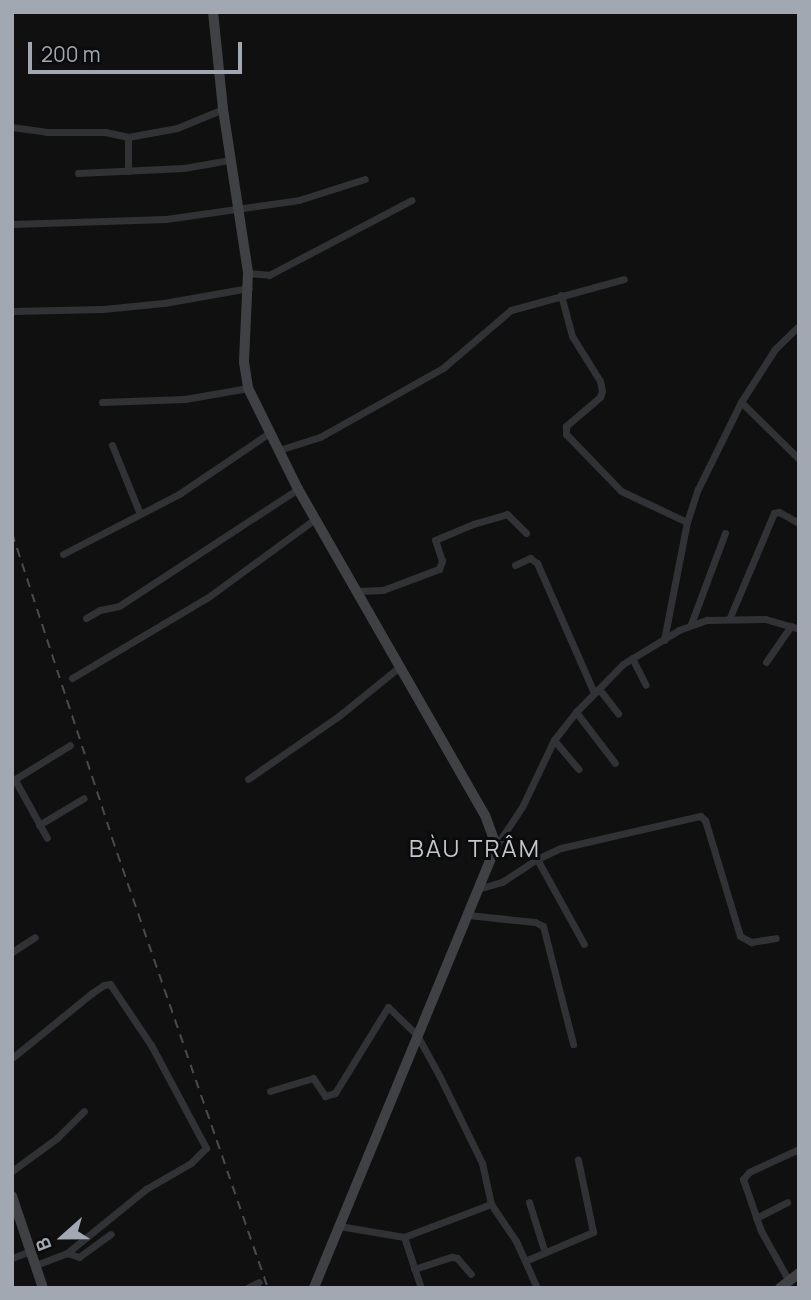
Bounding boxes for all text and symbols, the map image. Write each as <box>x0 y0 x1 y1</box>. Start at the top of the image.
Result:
scale bar <box>32 28 245 72</box>
text: 200 m <box>41 40 101 68</box>
district label: BÀU TRÂM <box>410 834 540 862</box>
north arrow <box>28 1202 98 1272</box>
text: B <box>29 1234 58 1255</box>

